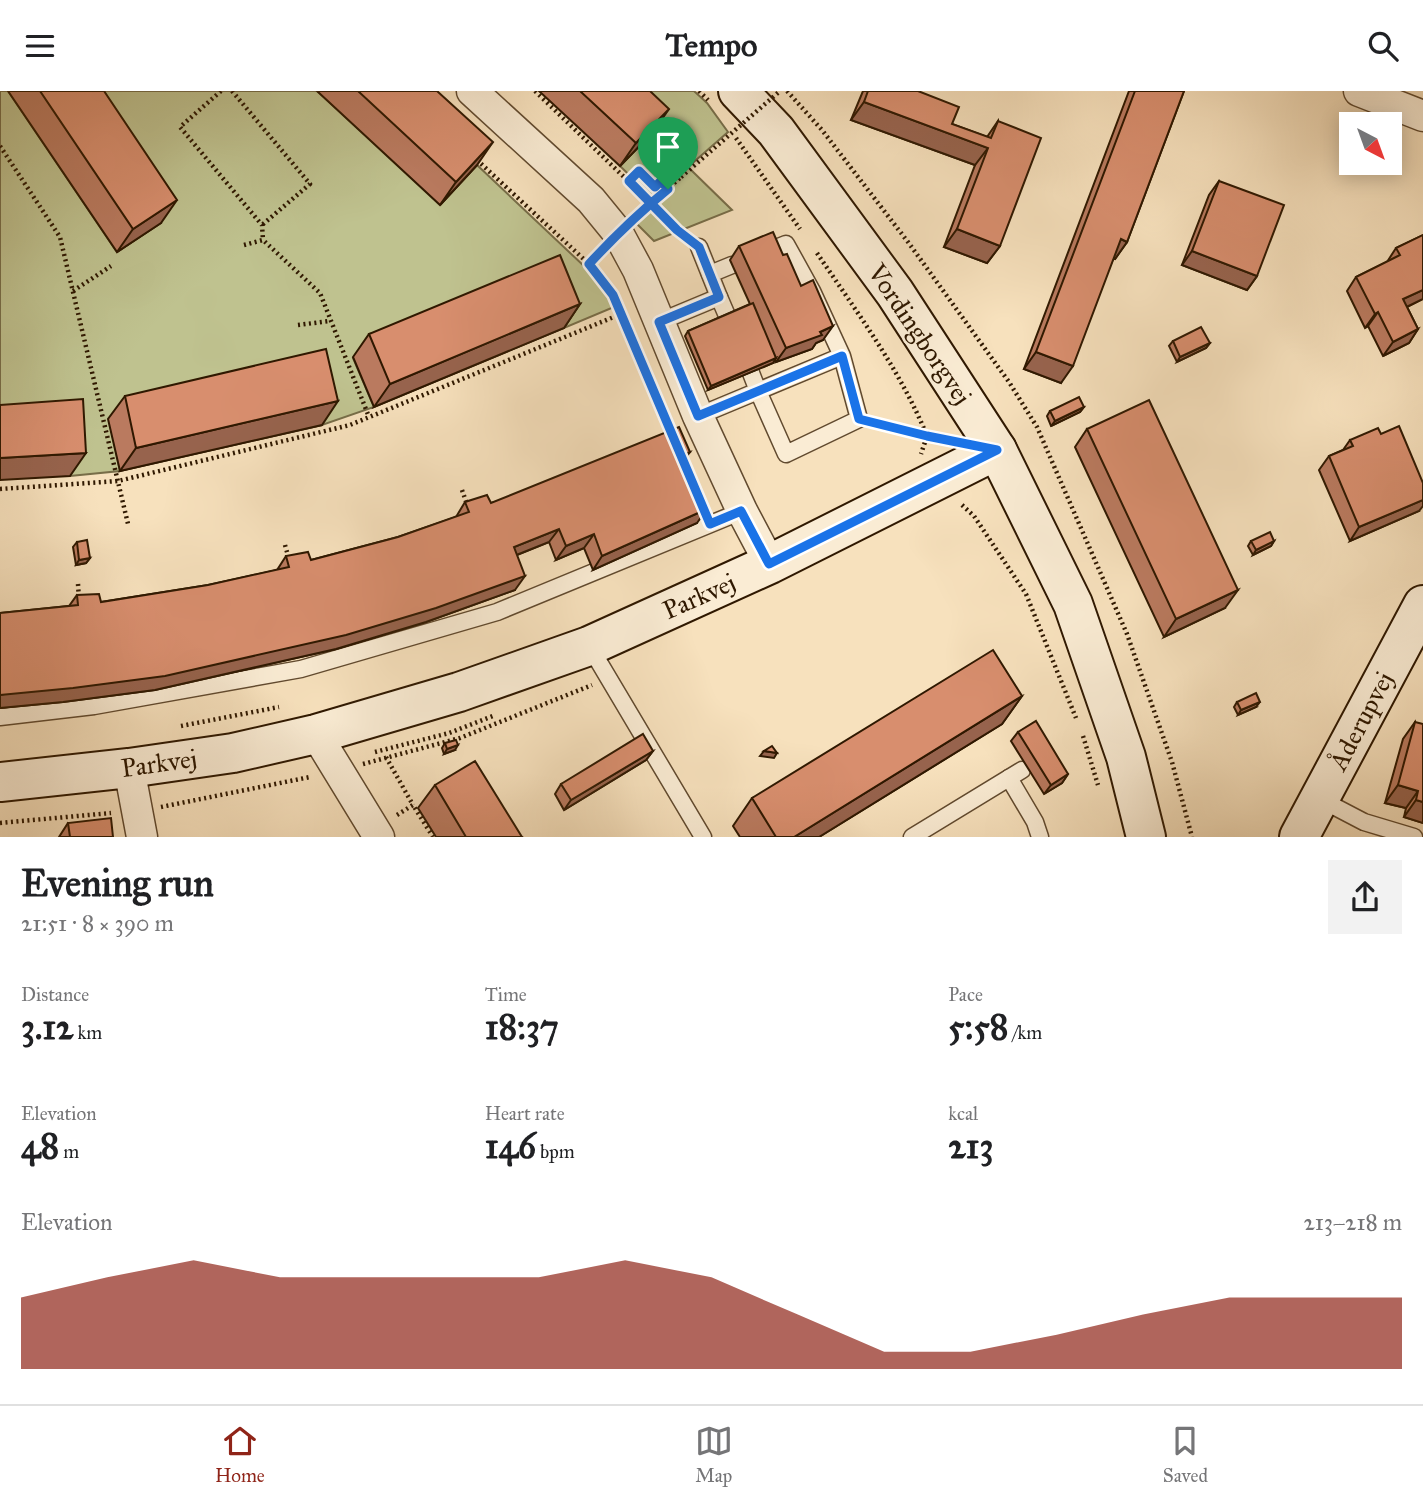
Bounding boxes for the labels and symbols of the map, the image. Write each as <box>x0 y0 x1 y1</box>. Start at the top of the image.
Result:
north arrow <box>1339 112 1402 175</box>
pin <box>638 117 698 189</box>
street label: Vordingborgvej <box>861 257 979 411</box>
street label: Parkvej <box>658 566 740 626</box>
street label: Åderupvej <box>1321 666 1400 777</box>
street label: Parkvej <box>119 742 199 784</box>

